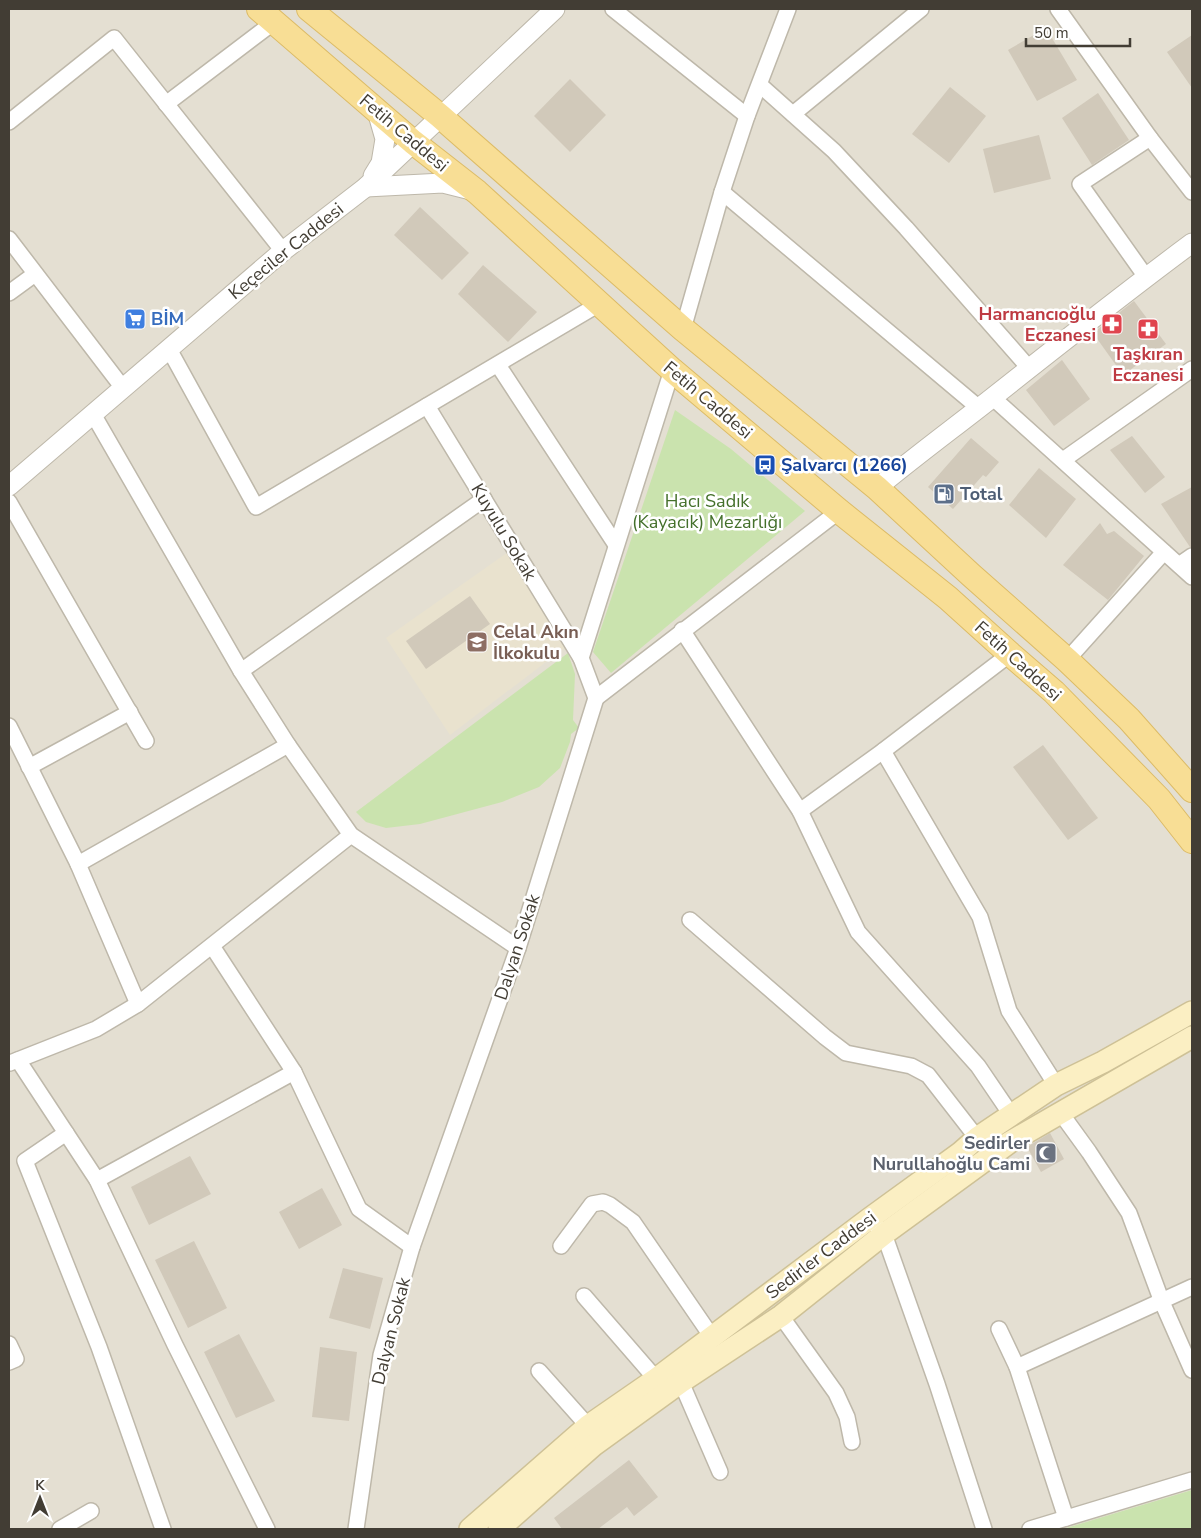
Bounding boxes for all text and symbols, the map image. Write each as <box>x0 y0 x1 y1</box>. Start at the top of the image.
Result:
scale bar <box>1026 15 1130 47</box>
text: 50 m <box>1034 23 1069 43</box>
street label: Fetih Caddesi <box>354 89 454 177</box>
street label: Keçeciler Caddesi <box>223 197 349 305</box>
place label: Harmancıoğlu Eczanesi <box>979 302 1096 347</box>
supermarket icon: BİM <box>123 307 147 331</box>
place label: BİM <box>151 307 184 331</box>
pharmacy icon: Harmancıoğlu Eczanesi <box>1100 312 1124 336</box>
pharmacy icon: Taşkıran Eczanesi <box>1136 317 1160 341</box>
place label: Taşkıran Eczanesi <box>1112 342 1184 387</box>
street label: Fetih Caddesi <box>658 356 758 444</box>
bus stop icon: Şalvarcı (1266) <box>753 453 777 477</box>
place label: Şalvarcı (1266) <box>781 453 908 477</box>
street label: Kuyulu Sokak <box>466 479 543 586</box>
fuel station icon: Total <box>932 482 956 506</box>
place label: Total <box>960 482 1003 506</box>
park label: Hacı Sadık (Kayacık) Mezarlığı <box>632 489 782 534</box>
street label: Fetih Caddesi <box>969 616 1067 706</box>
place label: Celal Akın İlkokulu <box>493 620 579 665</box>
school or university icon: Celal Akın İlkokulu <box>465 630 489 654</box>
street label: Dalyan Sokak <box>489 890 546 1003</box>
place label: Sedirler Nurullahoğlu Cami <box>872 1131 1030 1176</box>
mosque icon: Sedirler Nurullahoğlu Cami <box>1034 1141 1058 1165</box>
street label: Sedirler Caddesi <box>761 1206 881 1304</box>
street label: Dalyan Sokak <box>366 1274 416 1387</box>
north arrow <box>15 1473 65 1523</box>
text: K <box>35 1476 45 1495</box>

